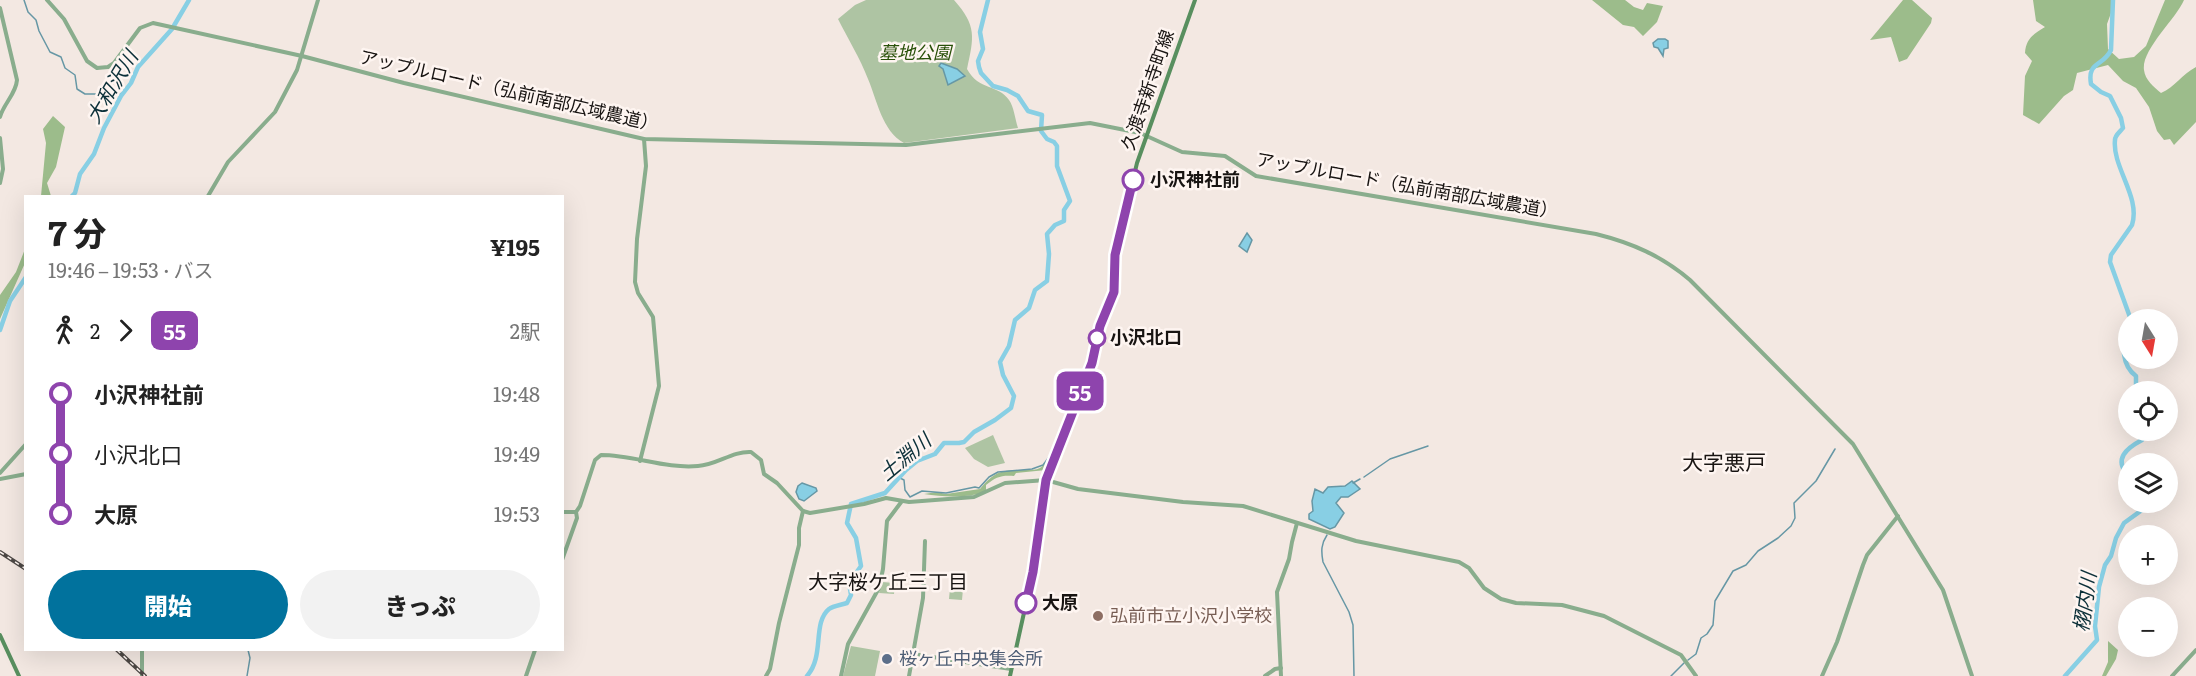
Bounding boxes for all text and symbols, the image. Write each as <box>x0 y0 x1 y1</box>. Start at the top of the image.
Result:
street label: 久渡寺新寺町線 <box>1113 26 1180 153</box>
park label: 墓地公園 <box>879 38 954 65</box>
water label: 大和沢川 <box>77 42 145 128</box>
street label: アップルロード（弘前南部広域農道） <box>357 42 661 137</box>
street label: アップルロード（弘前南部広域農道） <box>1254 145 1560 224</box>
place label: 小沢神社前 <box>1150 165 1240 192</box>
marker: 小沢神社前 <box>1122 169 1144 191</box>
text: 7 分 <box>48 207 106 256</box>
text: ¥195 <box>490 230 540 263</box>
text: 19:46 – 19:53 · バス <box>48 254 214 284</box>
north arrow <box>2118 309 2178 369</box>
map controls <box>2118 309 2178 657</box>
icon: walk <box>48 314 81 347</box>
icon: forward <box>109 314 142 347</box>
text: 2 <box>90 315 100 345</box>
text: 55 <box>163 315 186 346</box>
text: 2駅 <box>510 315 540 345</box>
place label: 小沢北口 <box>1110 323 1182 350</box>
marker: 小沢北口 <box>1088 329 1106 347</box>
line badge: 55 <box>1053 372 1107 410</box>
text: 55 <box>1069 376 1091 407</box>
text: 小沢神社前 <box>94 377 204 410</box>
text: 19:48 <box>493 378 540 408</box>
button: locate <box>2118 381 2178 441</box>
water label: 土淵川 <box>871 423 938 486</box>
text: 小沢北口 <box>94 437 182 470</box>
text: 19:49 <box>494 438 540 468</box>
district label: 大字悪戸 <box>1682 445 1766 476</box>
button: layers <box>2118 453 2178 513</box>
text: 大原 <box>94 497 138 530</box>
text: 19:53 <box>494 498 540 528</box>
button: + <box>2118 525 2178 585</box>
district label: 大字桜ケ丘三丁目 <box>808 565 968 595</box>
water label: 栩内川 <box>2064 568 2102 634</box>
button: 開始 <box>48 570 288 639</box>
button: きっぷ <box>300 570 540 639</box>
place label: 大原 <box>1042 588 1078 615</box>
marker: 大原 <box>1015 592 1037 614</box>
button: − <box>2118 597 2178 657</box>
place label: 弘前市立小沢小学校 <box>1110 601 1272 628</box>
marker: 弘前市立小沢小学校 <box>1091 609 1105 623</box>
place label: 桜ヶ丘中央集会所 <box>899 644 1043 671</box>
marker: 桜ヶ丘中央集会所 <box>880 652 894 666</box>

